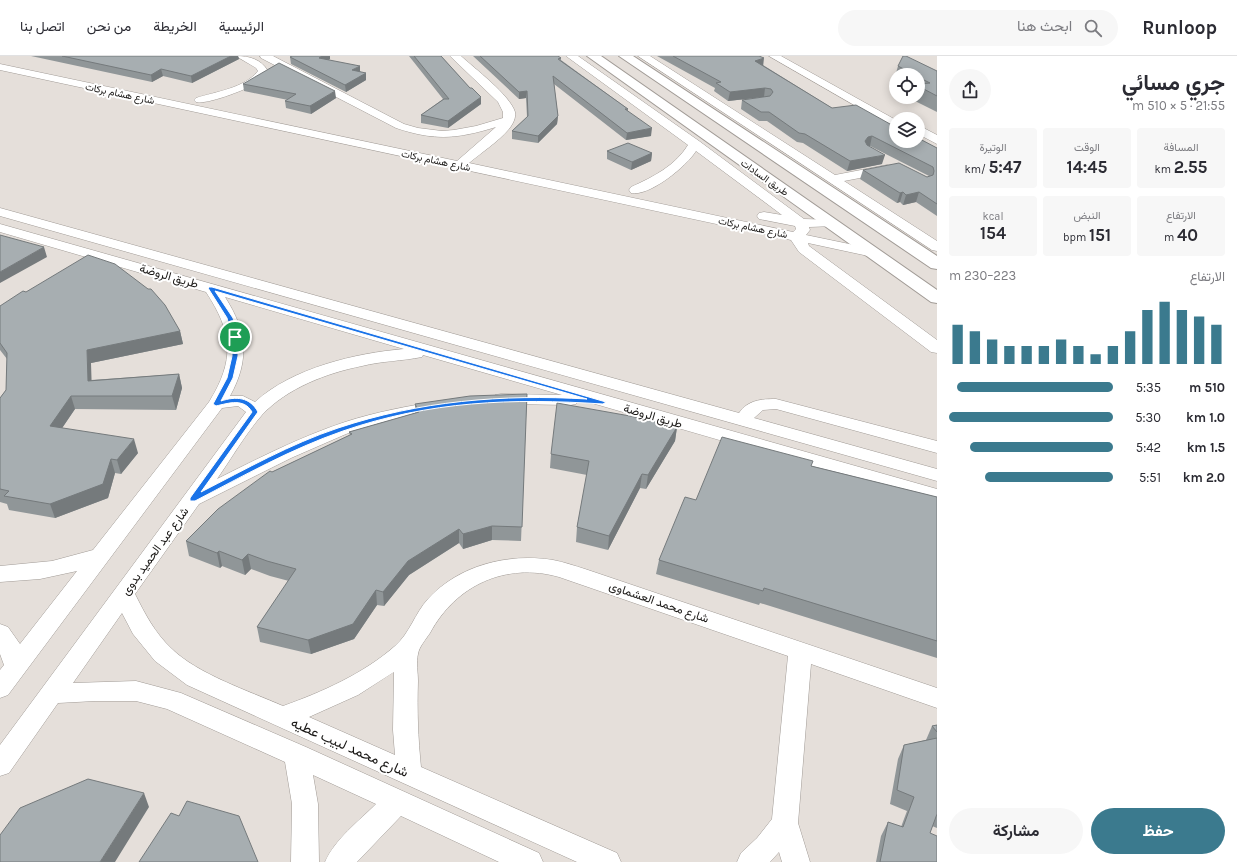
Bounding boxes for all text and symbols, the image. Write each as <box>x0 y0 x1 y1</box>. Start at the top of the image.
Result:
search box <box>838 10 1118 46</box>
text: ابحث هنا <box>1017 17 1072 35</box>
icon: search <box>1082 17 1104 39</box>
text: Runloop <box>1142 17 1217 39</box>
text: اتصل بنا <box>20 18 65 35</box>
text: من نحن <box>87 18 131 35</box>
text: الخريطة <box>153 18 197 35</box>
text: الرئيسية <box>219 18 264 35</box>
map controls <box>889 68 925 148</box>
button: locate <box>889 68 925 104</box>
button: share <box>949 69 991 111</box>
text: جري مسائي <box>1122 70 1225 96</box>
street label: شارع هشام بركات <box>84 81 156 107</box>
text: 21:55 · 5 × 510 m <box>1132 98 1225 113</box>
button: layers <box>889 112 925 148</box>
text: الوتيرة <box>980 141 1006 154</box>
text: الوقت <box>1074 141 1100 154</box>
text: المسافة <box>1164 141 1198 154</box>
street label: شارع هشام بركات <box>400 148 472 174</box>
street label: طريق السادات <box>738 157 791 199</box>
text: 5:47 <box>988 157 1021 177</box>
text: 14:45 <box>1067 157 1107 177</box>
text: 2.55 <box>1174 157 1207 177</box>
text: /km <box>965 163 988 176</box>
text: km <box>1155 163 1174 176</box>
text: النبض <box>1073 209 1101 222</box>
text: الارتفاع <box>1166 209 1196 222</box>
text: kcal <box>982 210 1004 223</box>
street label: شارع هشام بركات <box>717 215 789 241</box>
text: 154 <box>980 223 1006 243</box>
text: 151 <box>1089 225 1111 245</box>
text: 40 <box>1177 225 1198 245</box>
text: bpm <box>1063 231 1089 244</box>
text: m <box>1164 231 1177 244</box>
street label: طريق الروضة <box>138 261 200 292</box>
text: 223–230 m <box>949 268 1016 283</box>
text: الارتفاع <box>1190 269 1225 284</box>
pin <box>218 320 252 354</box>
icon: arrive <box>224 326 246 348</box>
text: 5:35 <box>1136 380 1161 395</box>
text: 510 m <box>1189 380 1225 395</box>
street label: طريق الروضة <box>622 401 684 432</box>
text: 5:30 <box>1135 410 1161 425</box>
text: 1.0 km <box>1186 410 1225 425</box>
text: 5:42 <box>1136 440 1161 455</box>
text: 1.5 km <box>1187 440 1225 455</box>
text: 5:51 <box>1139 470 1161 485</box>
text: 2.0 km <box>1183 470 1225 485</box>
street label: شارع عبد الحميد بدوى <box>118 504 193 599</box>
street label: شارع محمد العشماوى <box>607 578 711 628</box>
street label: شارع محمد لبيب عطيه <box>288 714 411 783</box>
button: مشاركة <box>949 808 1083 854</box>
button: حفظ <box>1091 808 1225 854</box>

